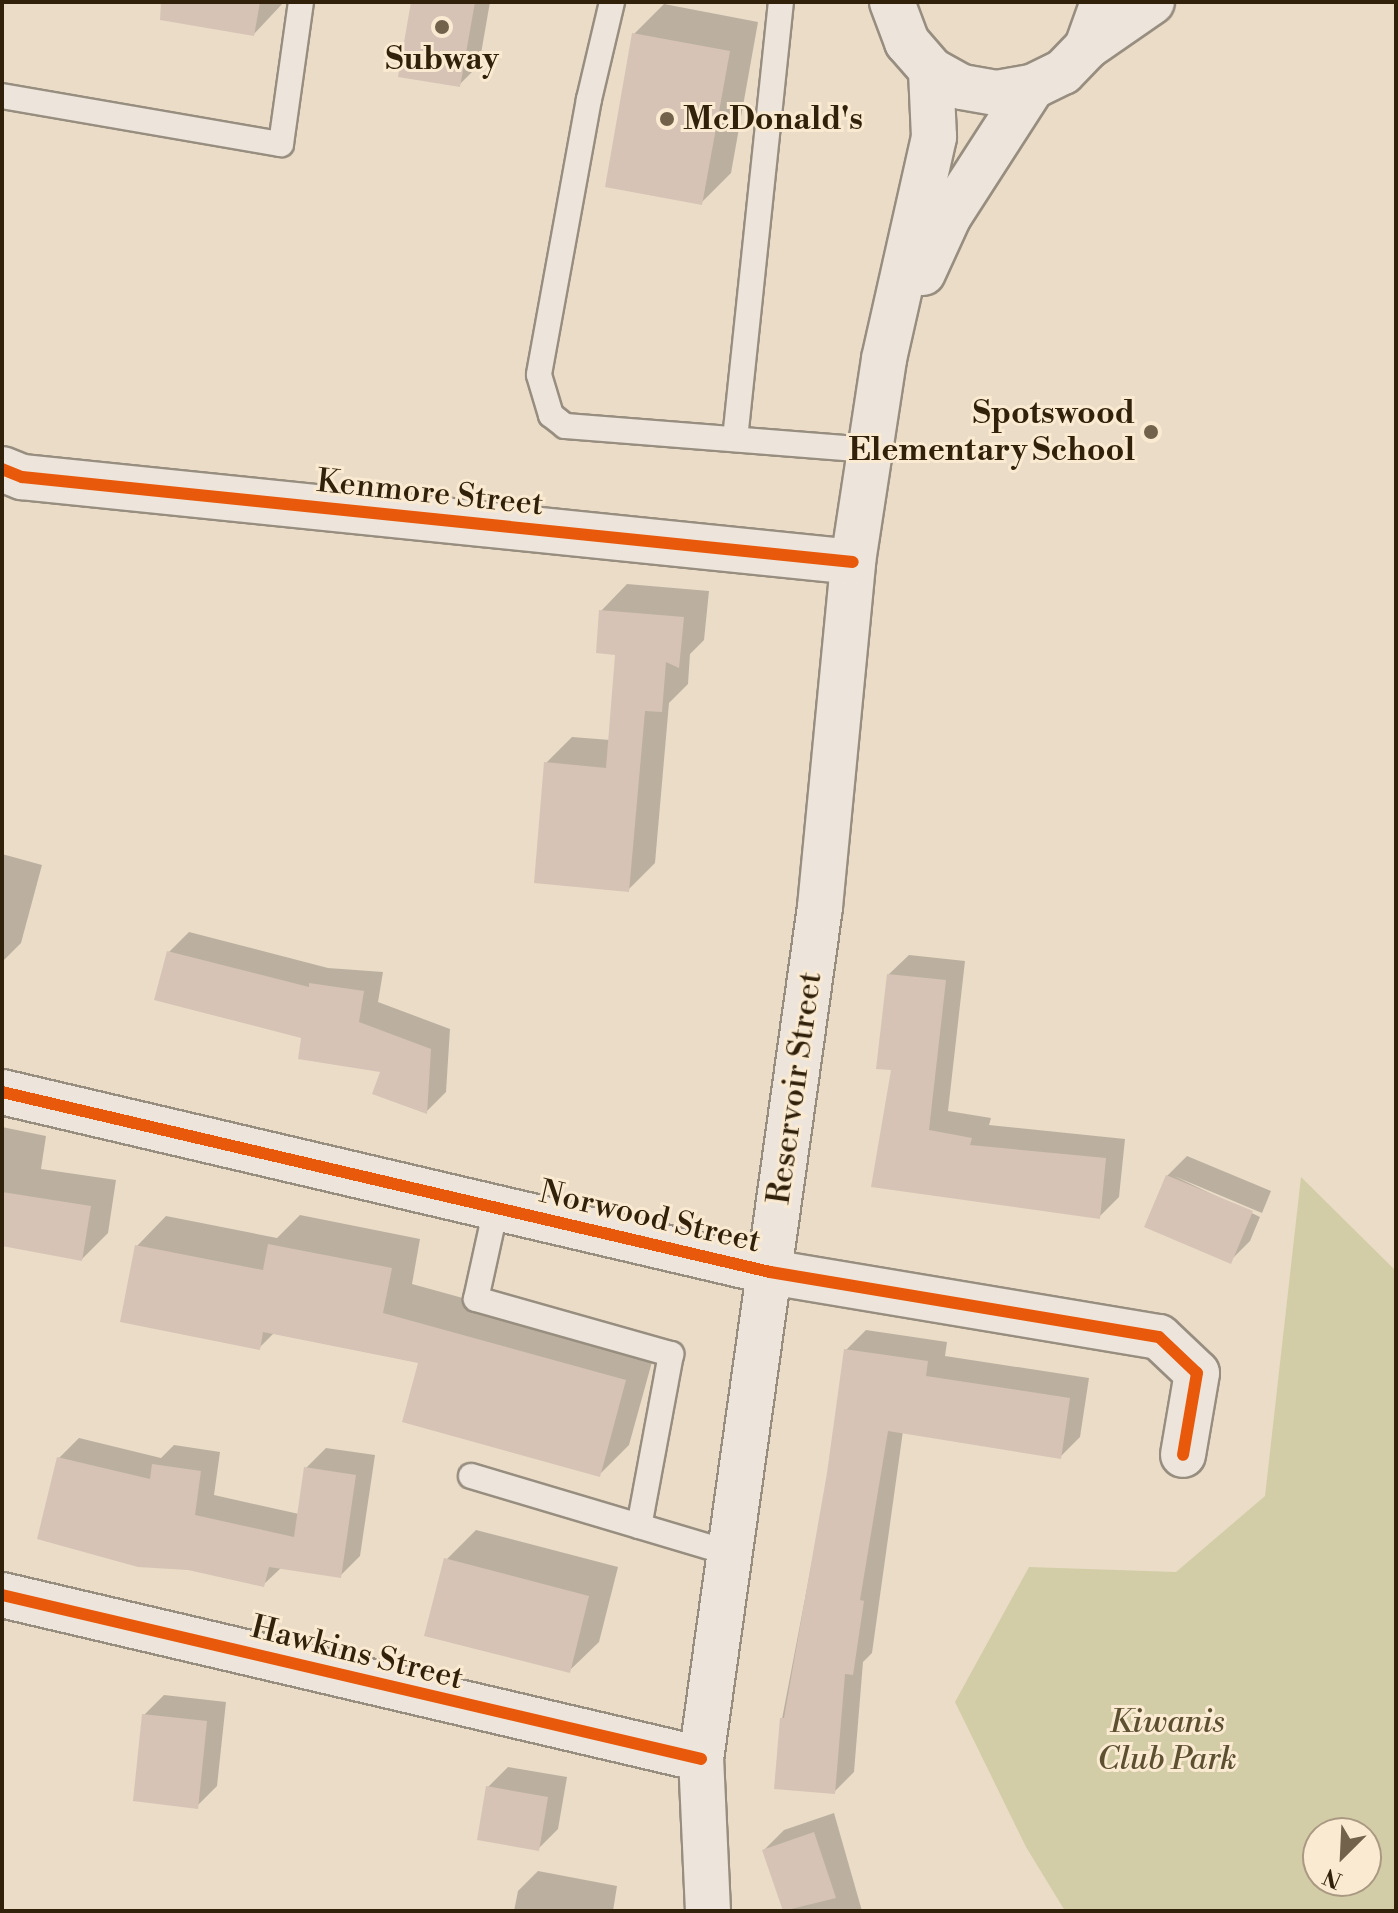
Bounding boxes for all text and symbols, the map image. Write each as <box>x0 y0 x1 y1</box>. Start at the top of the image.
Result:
marker: Subway <box>433 18 451 36</box>
place label: Subway <box>385 40 499 78</box>
place label: McDonald's <box>683 100 863 138</box>
marker: McDonald's <box>658 110 676 128</box>
place label: Spotswood Elementary School <box>849 395 1135 470</box>
marker: Spotswood Elementary School <box>1142 423 1160 441</box>
street label: Kenmore Street <box>315 462 545 524</box>
street label: Reservoir Street <box>760 969 830 1207</box>
street label: Norwood Street <box>536 1173 764 1261</box>
street label: Hawkins Street <box>247 1608 467 1698</box>
park label: Kiwanis Club Park <box>1097 1704 1237 1779</box>
north arrow <box>1302 1817 1382 1897</box>
text: N <box>1319 1862 1346 1893</box>

